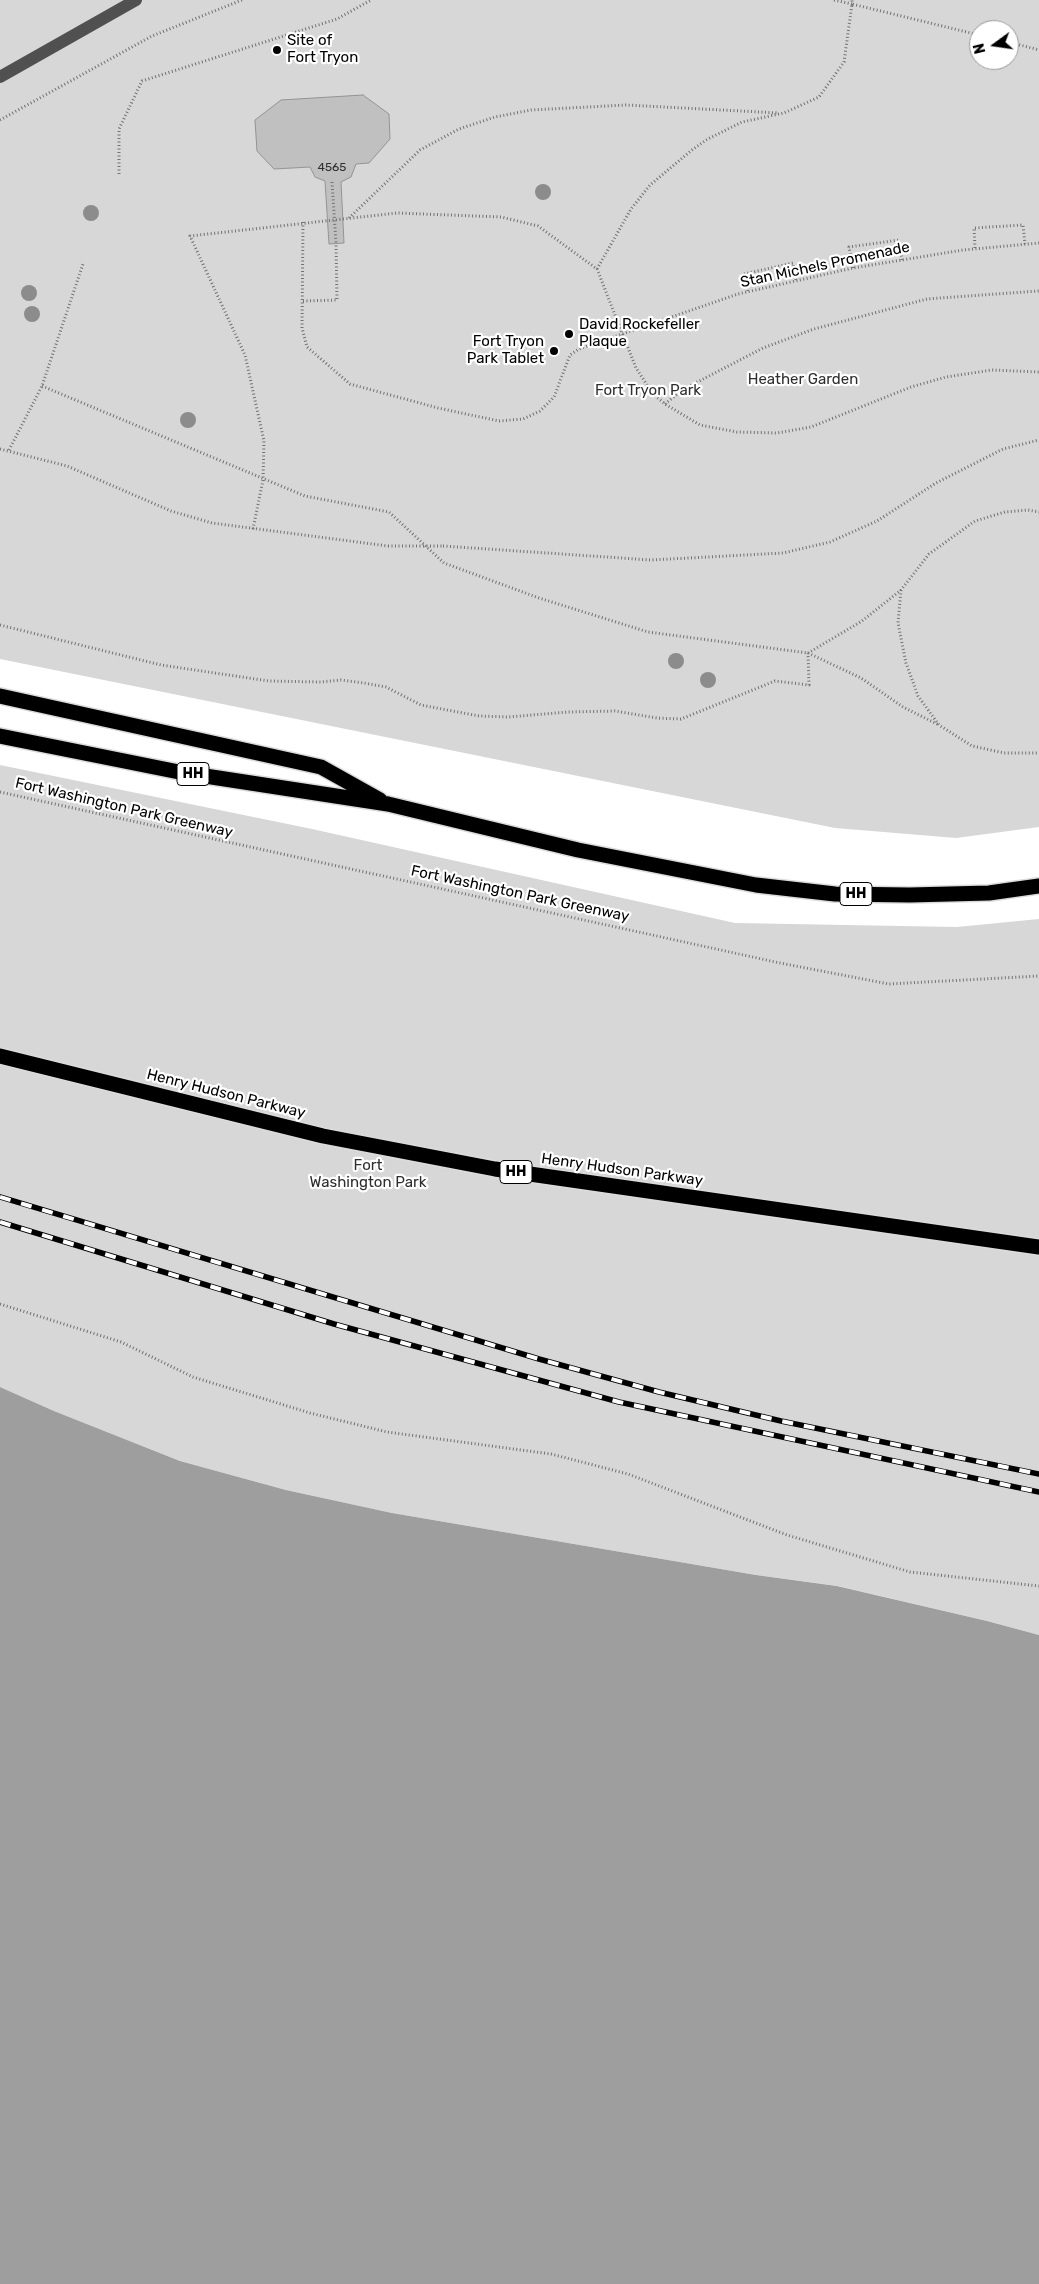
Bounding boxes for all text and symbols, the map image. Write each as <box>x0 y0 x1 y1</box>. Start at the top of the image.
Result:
north arrow <box>969 20 1019 70</box>
place label: Site of Fort Tryon <box>287 32 358 67</box>
text: N <box>970 42 989 55</box>
marker: Site of Fort Tryon <box>271 44 283 56</box>
house number: 4565 <box>318 161 346 175</box>
street label: Stan Michels Promenade <box>739 238 911 292</box>
place label: David Rockefeller Plaque <box>579 316 700 351</box>
marker: David Rockefeller Plaque <box>563 328 575 340</box>
place label: Fort Tryon Park Tablet <box>467 333 544 368</box>
marker: Fort Tryon Park Tablet <box>548 345 560 357</box>
park label: Heather Garden <box>748 371 858 389</box>
park label: Fort Tryon Park <box>595 382 701 400</box>
road number: HH <box>177 762 209 786</box>
street label: Fort Washington Park Greenway <box>13 774 235 842</box>
street label: Fort Washington Park Greenway <box>409 862 631 926</box>
road number: HH <box>840 882 872 906</box>
street label: Henry Hudson Parkway <box>145 1066 307 1122</box>
street label: Henry Hudson Parkway <box>540 1150 704 1190</box>
park label: Fort Washington Park <box>310 1157 426 1192</box>
road number: HH <box>500 1160 532 1184</box>

